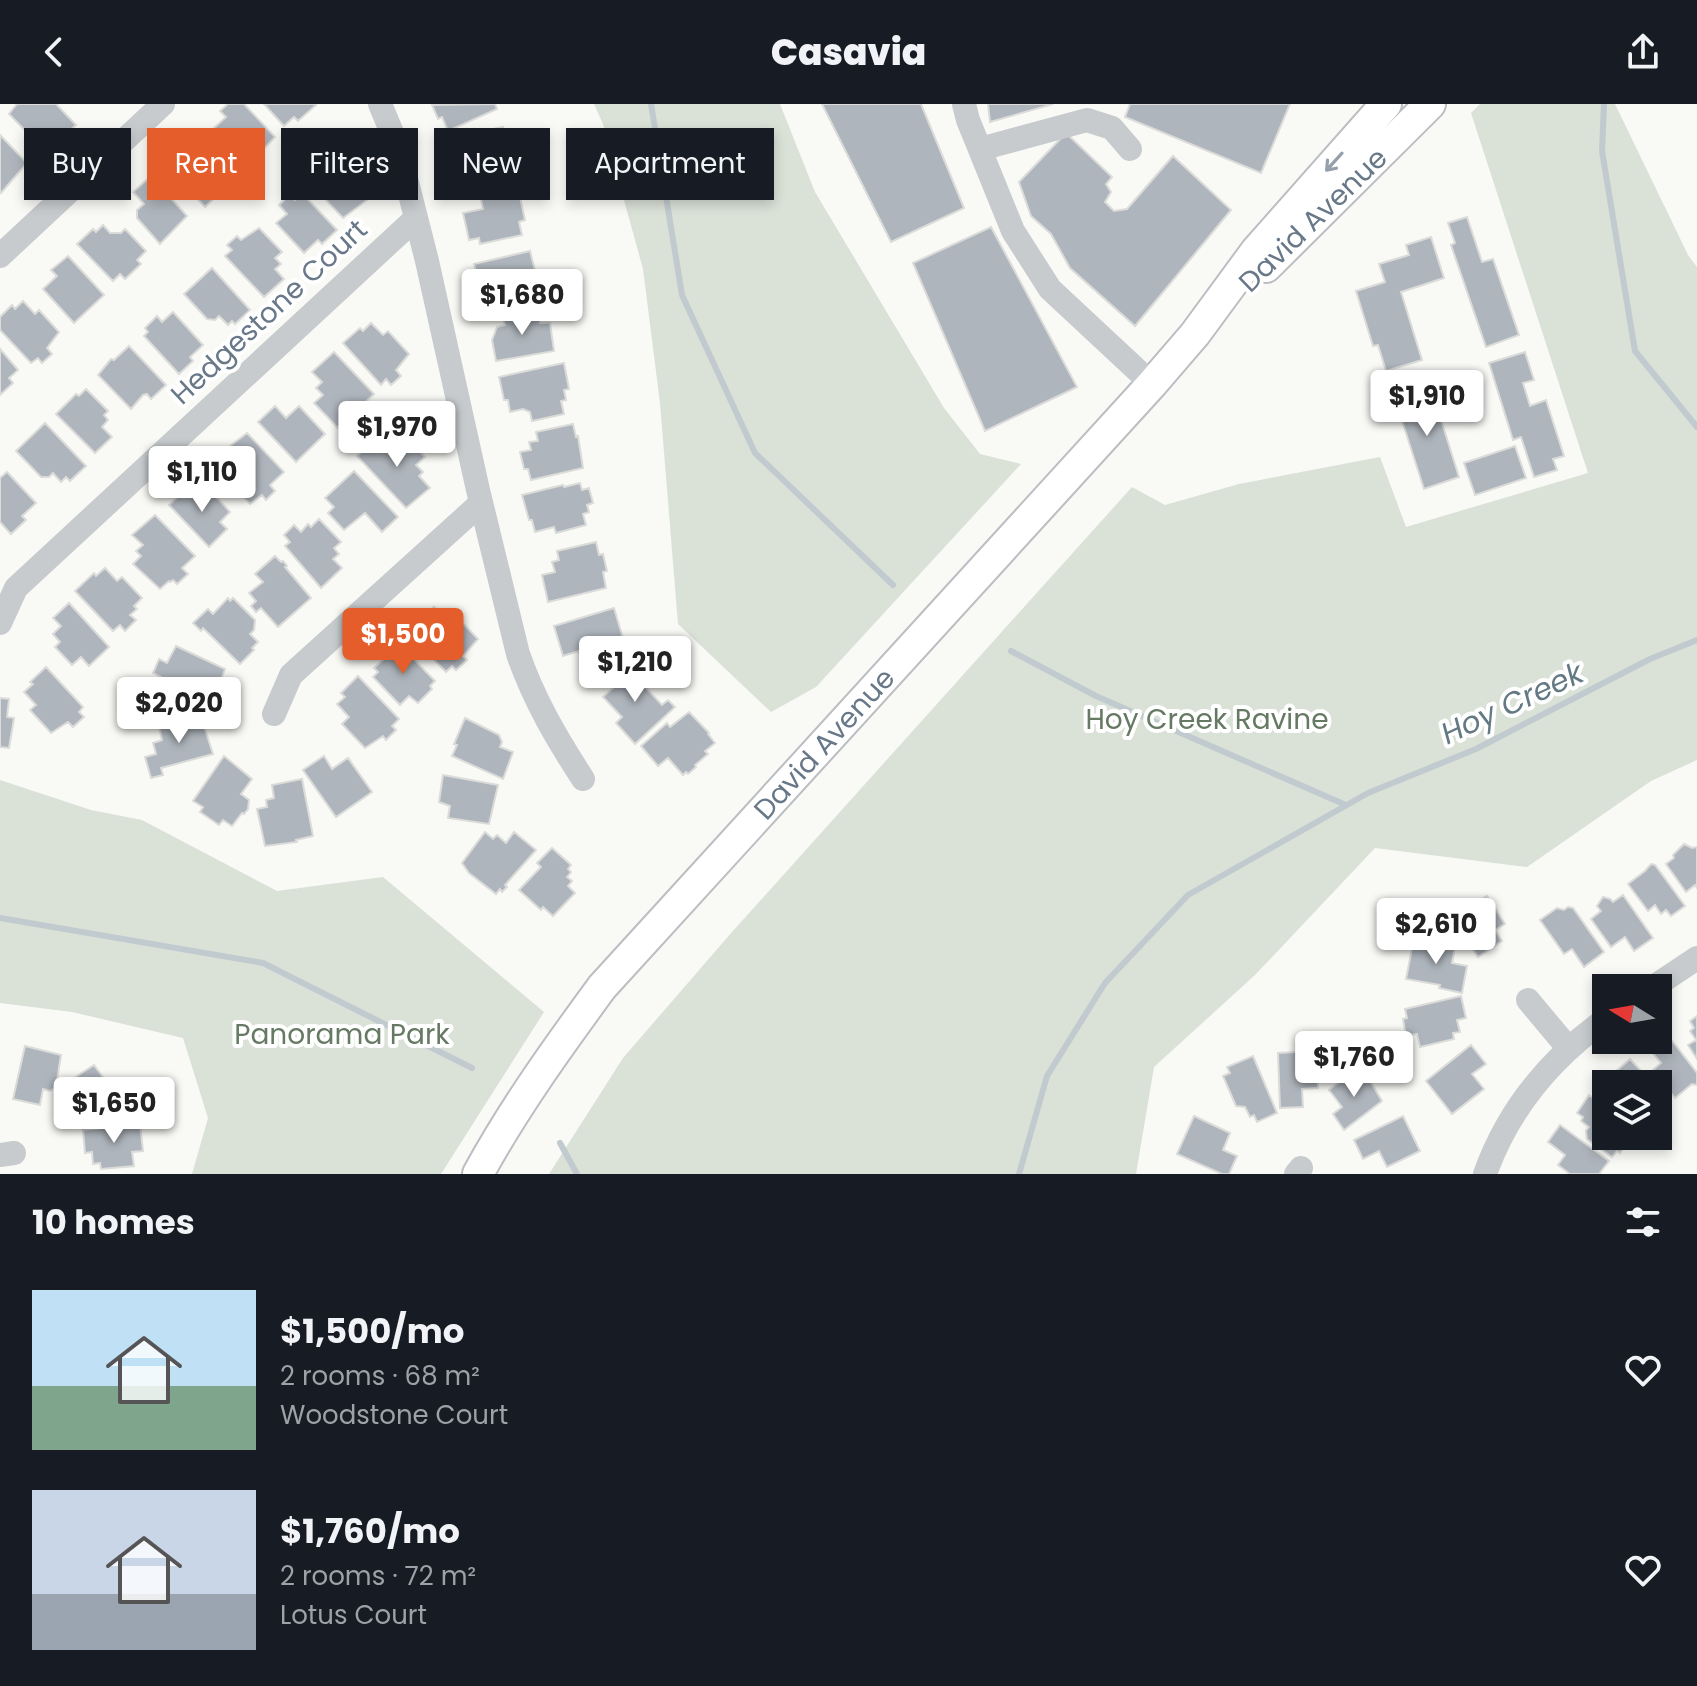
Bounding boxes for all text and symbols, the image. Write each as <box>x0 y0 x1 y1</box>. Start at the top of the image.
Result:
text: Casavia <box>771 27 926 78</box>
icon: back <box>32 30 76 74</box>
icon: share <box>1621 30 1665 74</box>
chip: Buy <box>24 128 131 200</box>
chip: Rent <box>147 128 265 200</box>
chip: Filters <box>281 128 418 200</box>
chip: New <box>434 128 550 200</box>
chip: Apartment <box>566 128 774 200</box>
street label: David Avenue <box>1230 139 1396 301</box>
one-way arrow <box>1326 152 1344 172</box>
street label: Hedgestone Court <box>162 211 376 413</box>
pin: $1,680 <box>457 269 587 337</box>
text: $1,680 <box>480 277 564 313</box>
pin: $1,910 <box>1362 370 1492 438</box>
text: $1,910 <box>1388 378 1466 414</box>
pin: $1,970 <box>332 401 462 469</box>
text: $1,970 <box>356 409 438 445</box>
pin: $1,110 <box>137 446 267 514</box>
text: $1,110 <box>167 454 237 490</box>
pin: $1,500 <box>338 608 468 676</box>
text: $1,500 <box>360 616 446 652</box>
pin: $1,210 <box>570 636 700 704</box>
text: $1,210 <box>597 644 673 680</box>
water label: Hoy Creek <box>1434 651 1592 755</box>
street label: David Avenue <box>745 659 903 828</box>
pin: $2,020 <box>114 677 244 745</box>
text: $2,020 <box>135 685 223 721</box>
park label: Hoy Creek Ravine <box>1085 700 1329 739</box>
pin: $2,610 <box>1371 898 1501 966</box>
text: $2,610 <box>1395 906 1477 942</box>
north arrow <box>1592 974 1672 1054</box>
map controls <box>1592 974 1672 1150</box>
park label: Panorama Park <box>234 1015 450 1054</box>
pin: $1,760 <box>1289 1031 1419 1099</box>
text: $1,760 <box>1313 1039 1395 1075</box>
button: layers <box>1592 1070 1672 1150</box>
pin: $1,650 <box>49 1077 179 1145</box>
text: $1,650 <box>72 1085 156 1121</box>
text: 10 homes <box>32 1198 195 1246</box>
icon: filters <box>1621 1200 1665 1244</box>
text: $1,500/mo <box>280 1307 464 1355</box>
icon: home <box>96 1322 192 1418</box>
icon: heart <box>1621 1348 1665 1392</box>
text: 2 rooms · 68 m² <box>280 1358 480 1394</box>
text: Woodstone Court <box>280 1397 508 1433</box>
text: $1,760/mo <box>280 1507 460 1555</box>
icon: home <box>96 1522 192 1618</box>
icon: heart <box>1621 1548 1665 1592</box>
text: 2 rooms · 72 m² <box>280 1558 476 1594</box>
text: Lotus Court <box>280 1597 427 1633</box>

